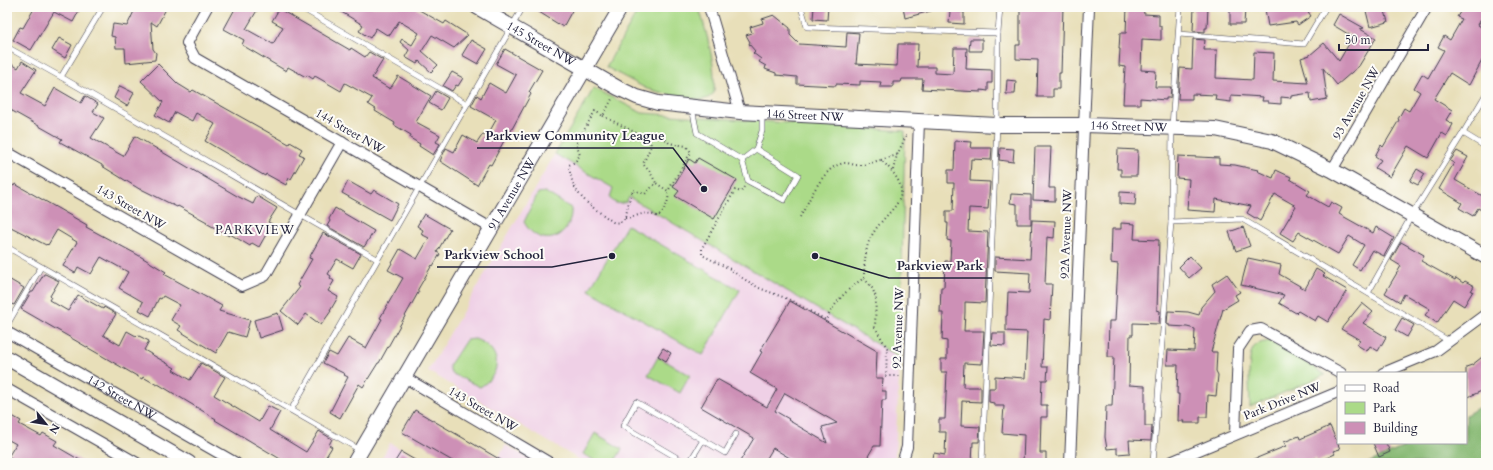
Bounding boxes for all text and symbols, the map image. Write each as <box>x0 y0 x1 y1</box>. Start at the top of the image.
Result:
street label: 145 Street NW <box>504 18 579 70</box>
scale bar <box>1339 26 1428 52</box>
text: 50 m <box>1345 32 1372 48</box>
street label: 93 Avenue NW <box>1329 63 1384 142</box>
street label: 144 Street NW <box>313 105 388 158</box>
street label: 146 Street NW <box>766 105 845 125</box>
street label: 146 Street NW <box>1090 117 1168 136</box>
callout: Parkview Community League <box>477 123 673 148</box>
text: Parkview Community League <box>485 127 665 145</box>
street label: 91 Avenue NW <box>484 154 539 233</box>
street label: 143 Street NW <box>94 181 169 234</box>
street label: 92A Avenue NW <box>1056 188 1076 279</box>
district label: PARKVIEW <box>215 221 295 239</box>
callout: Parkview School <box>437 242 552 267</box>
text: Parkview School <box>444 246 544 264</box>
callout: Parkview Park <box>889 253 992 278</box>
text: Parkview Park <box>897 257 984 275</box>
street label: 92 Avenue NW <box>889 286 907 369</box>
street label: 142 Street NW <box>84 371 160 424</box>
legend <box>1337 372 1467 444</box>
street label: Park Drive NW <box>1241 378 1324 424</box>
text: Road <box>1373 380 1400 396</box>
street label: 143 Street NW <box>446 383 521 436</box>
text: Park <box>1373 400 1397 416</box>
north arrow <box>26 404 66 444</box>
text: Building <box>1373 420 1418 436</box>
text: N <box>45 421 63 437</box>

